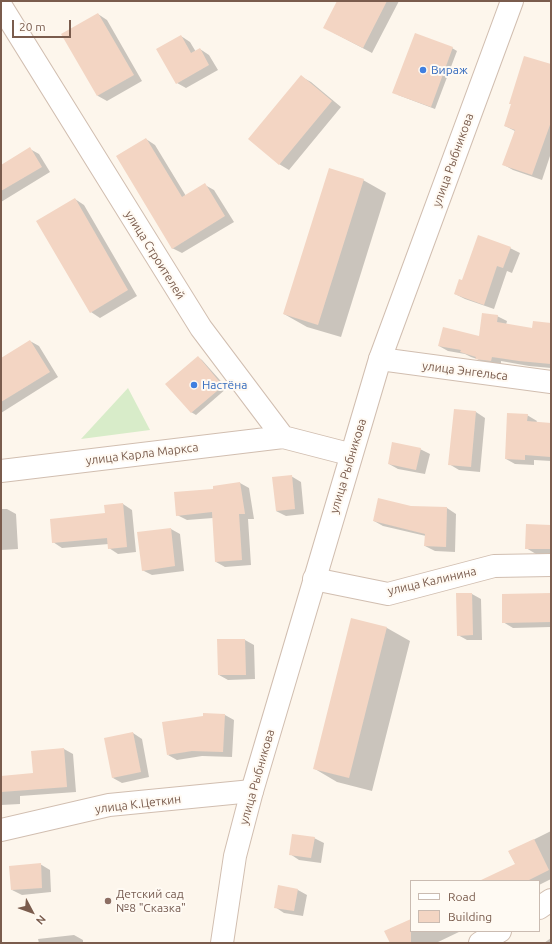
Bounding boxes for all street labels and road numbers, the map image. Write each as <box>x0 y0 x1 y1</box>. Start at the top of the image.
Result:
street label: улица Рыбникова <box>429 111 477 209</box>
street label: улица Строителей <box>122 208 188 302</box>
street label: улица Энгельса <box>421 359 509 383</box>
street label: улица Рыбникова <box>327 417 369 515</box>
street label: улица Карла Маркса <box>85 440 199 468</box>
street label: улица Калинина <box>386 564 478 598</box>
street label: улица Рыбникова <box>236 728 278 826</box>
street label: улица К.Цеткин <box>94 792 182 816</box>

